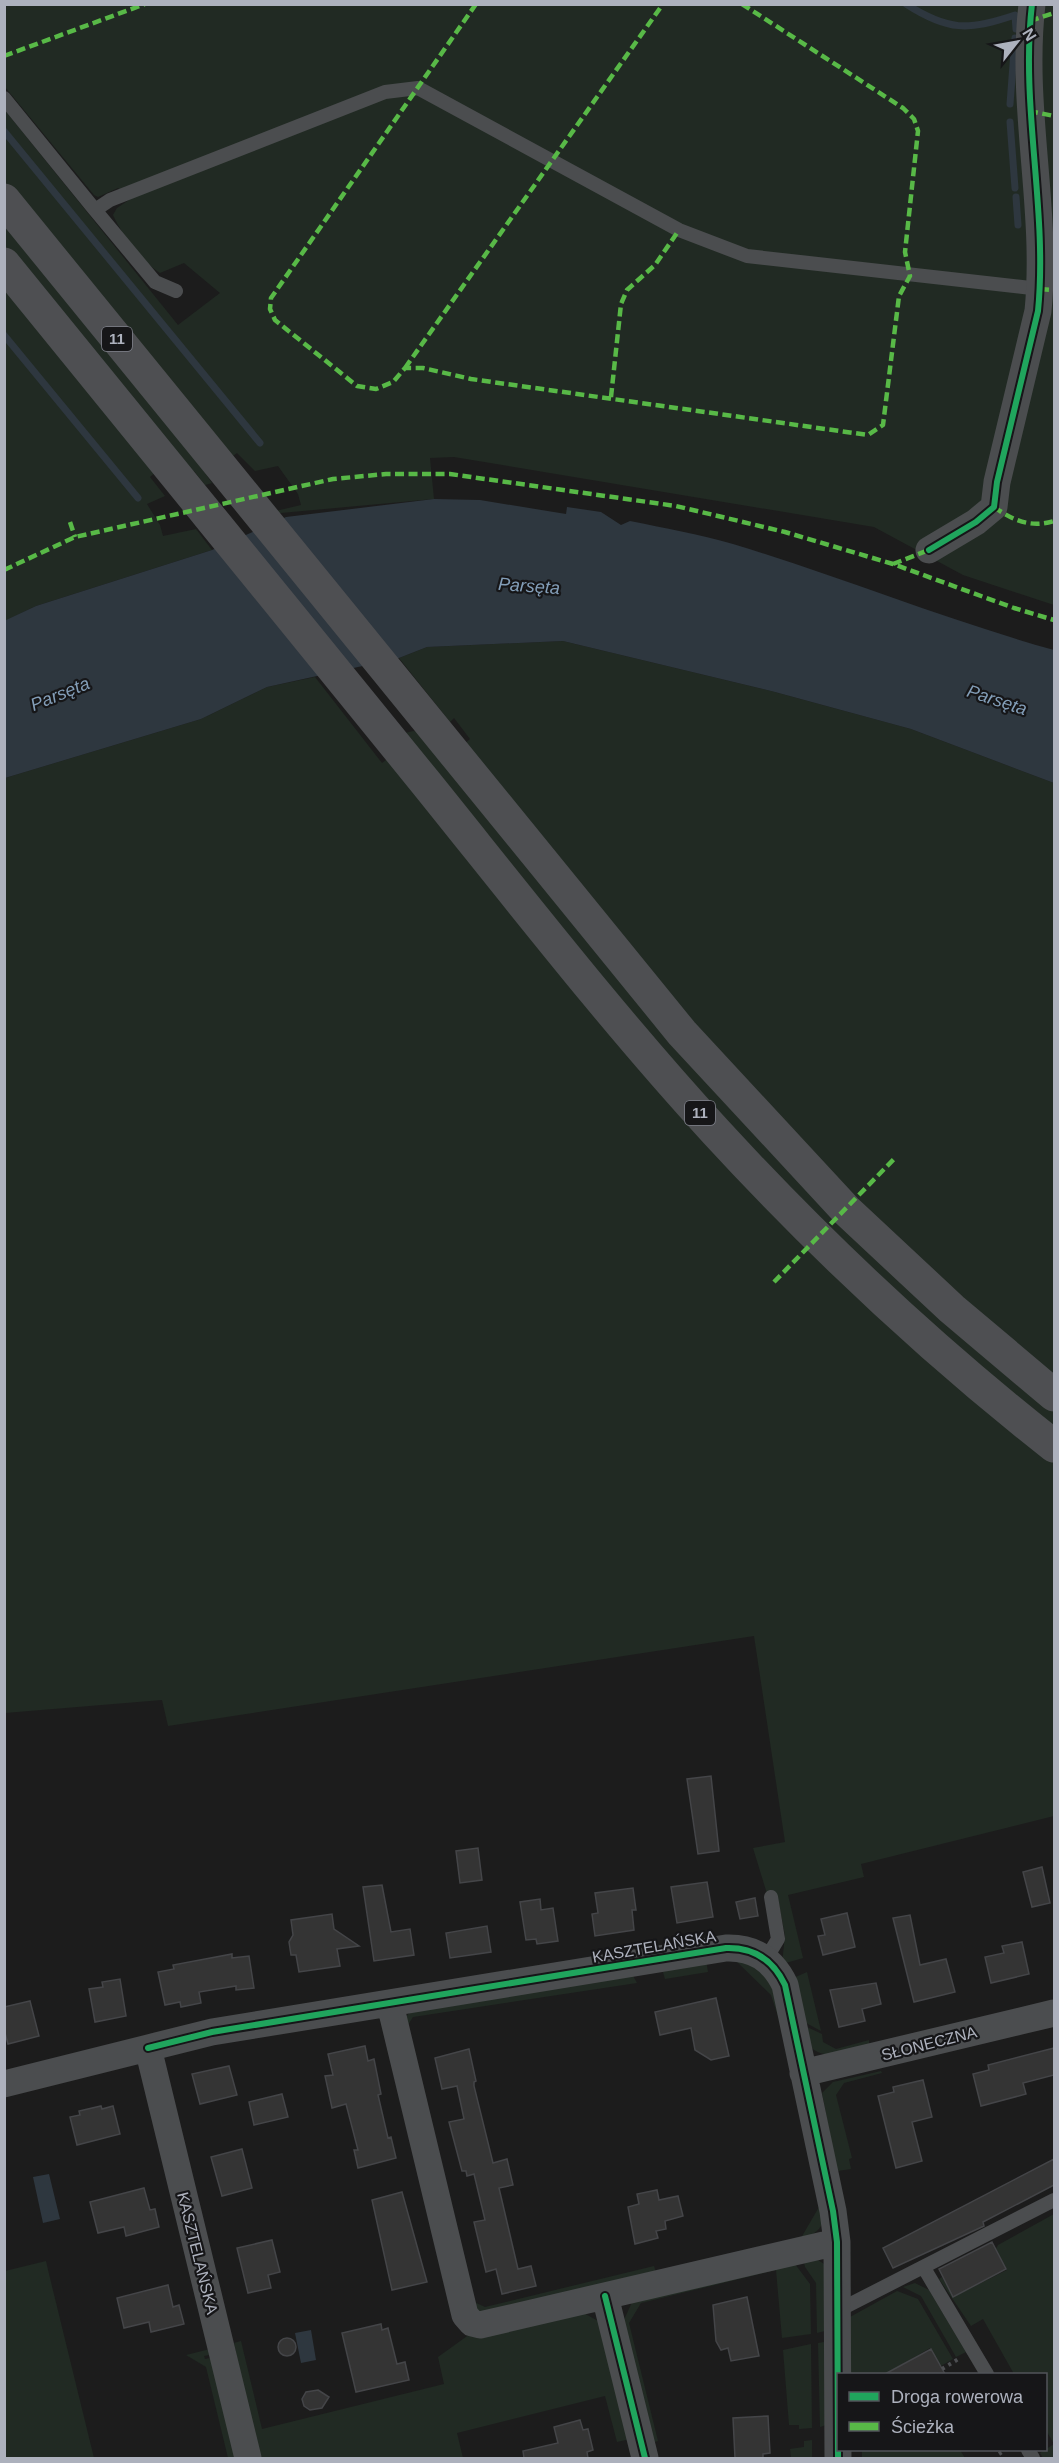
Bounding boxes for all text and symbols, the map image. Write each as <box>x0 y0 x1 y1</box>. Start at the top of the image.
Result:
north arrow <box>987 12 1047 72</box>
text: N <box>1019 25 1040 44</box>
road number: 11 <box>102 327 132 351</box>
water label: Parsęta <box>497 574 561 598</box>
water label: Parsęta <box>27 673 93 715</box>
water label: Parsęta <box>964 681 1030 719</box>
road number: 11 <box>685 1101 715 1125</box>
street label: KASZTELAŃSKA <box>591 1926 718 1966</box>
street label: SŁONECZNA <box>880 2023 979 2064</box>
street label: KASZTELAŃSKA <box>174 2190 222 2316</box>
legend <box>837 2373 1047 2451</box>
text: Droga rowerowa <box>891 2387 1024 2407</box>
text: Ścieżka <box>891 2416 955 2437</box>

